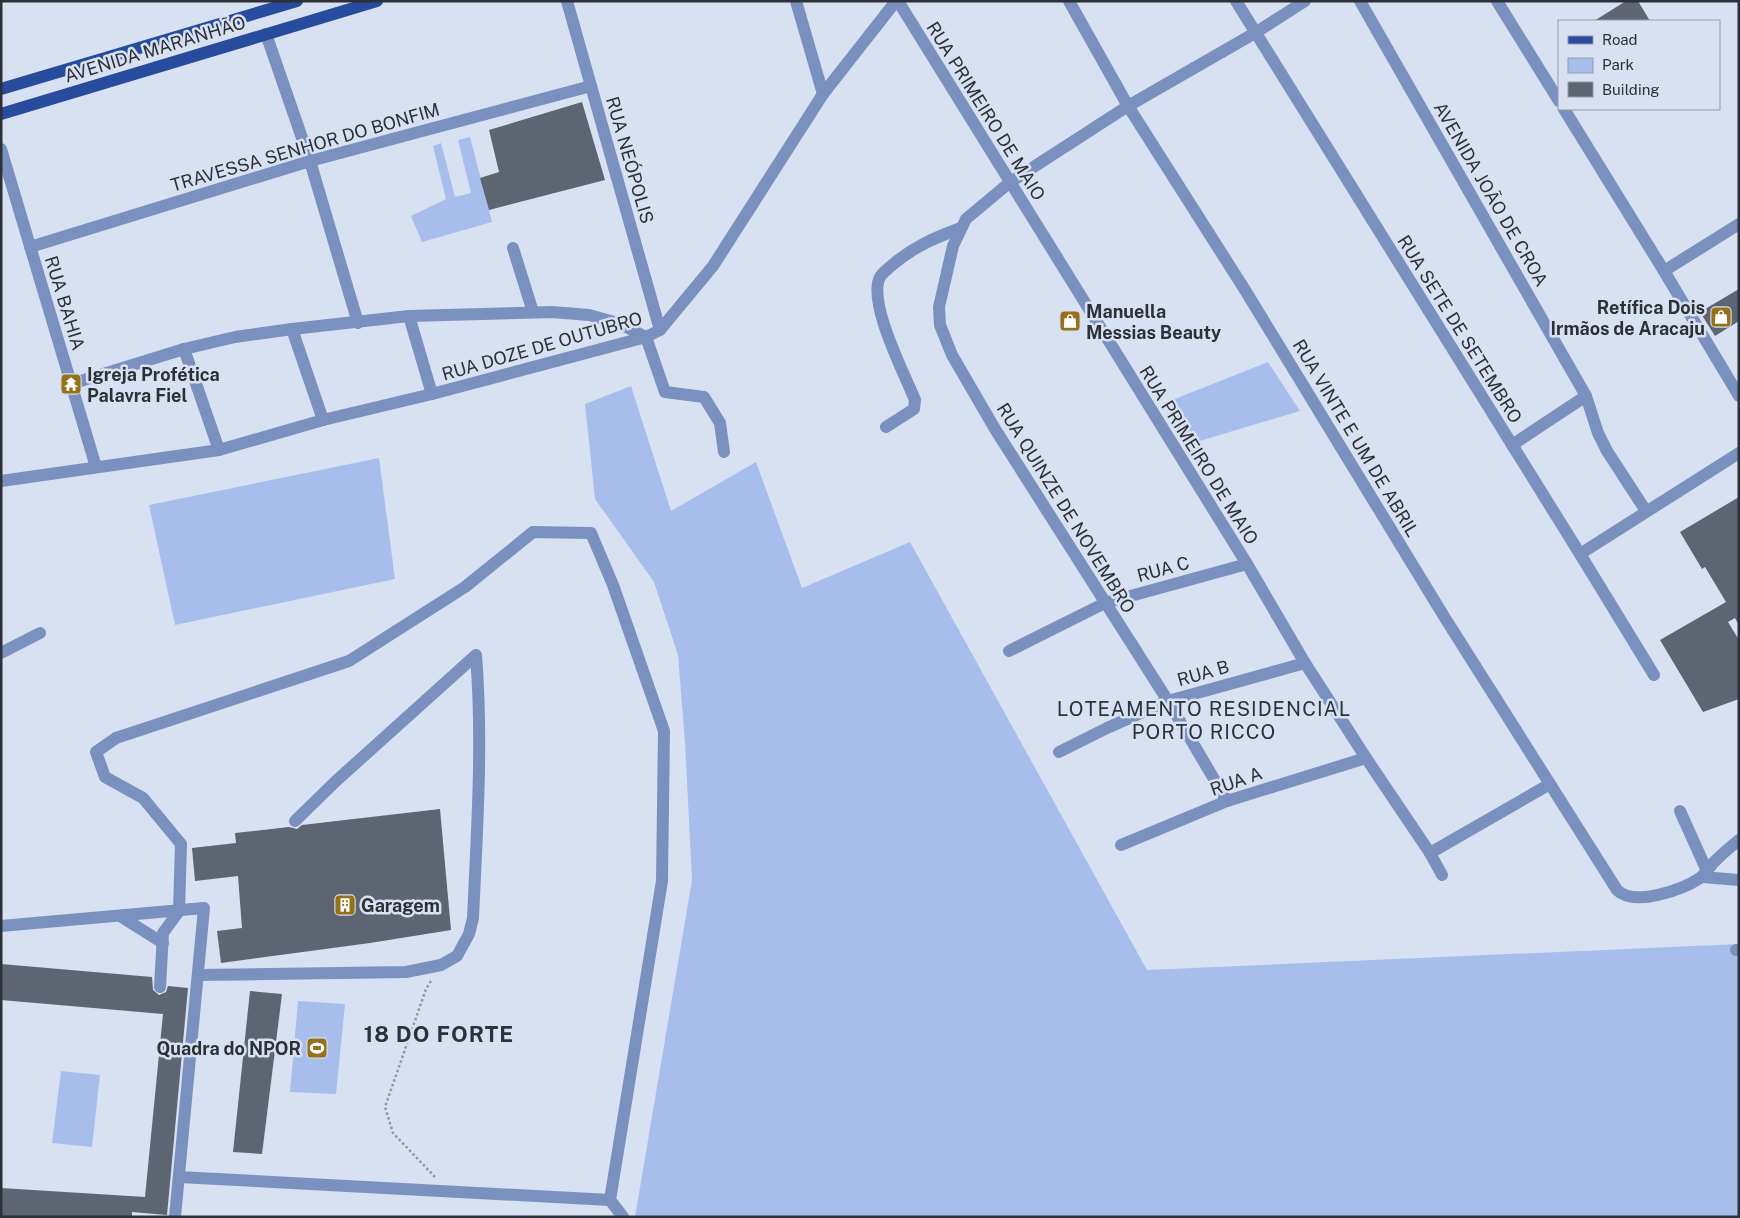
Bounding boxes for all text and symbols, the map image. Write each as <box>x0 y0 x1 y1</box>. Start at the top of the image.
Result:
street label: AVENIDA MARANHÃO <box>62 10 248 87</box>
street label: RUA PRIMEIRO DE MAIO <box>922 18 1050 204</box>
legend <box>1558 20 1720 110</box>
text: Road <box>1602 31 1638 48</box>
text: Park <box>1602 56 1634 73</box>
text: Building <box>1602 81 1660 98</box>
street label: RUA NEÓPOLIS <box>602 94 659 226</box>
street label: TRAVESSA SENHOR DO BONFIM <box>168 98 442 196</box>
street label: AVENIDA JOÃO DE CROA <box>1430 98 1553 290</box>
street label: RUA SETE DE SETEMBRO <box>1393 231 1527 427</box>
street label: RUA BAHIA <box>41 253 89 353</box>
place label: Retífica Dois Irmãos de Aracaju <box>1550 297 1705 339</box>
place label: Manuella Messias Beauty <box>1086 301 1221 343</box>
shop icon: Retífica Dois Irmãos de Aracaju <box>1709 305 1733 329</box>
street label: RUA DOZE DE OUTUBRO <box>439 307 645 385</box>
shop icon: Manuella Messias Beauty <box>1058 309 1082 333</box>
street label: RUA VINTE E UM DE ABRIL <box>1289 335 1423 541</box>
street label: RUA PRIMEIRO DE MAIO <box>1135 362 1263 548</box>
place label: Igreja Profética Palavra Fiel <box>87 364 220 406</box>
temple icon: Igreja Profética Palavra Fiel <box>59 372 83 396</box>
street label: RUA QUINZE DE NOVEMBRO <box>993 399 1139 617</box>
street label: RUA C <box>1135 552 1191 586</box>
street label: RUA B <box>1175 656 1231 690</box>
district label: LOTEAMENTO RESIDENCIAL PORTO RICCO <box>1057 697 1351 744</box>
street label: RUA A <box>1207 762 1265 800</box>
building icon: Garagem <box>333 893 357 917</box>
place label: Garagem <box>361 895 440 916</box>
district label: 18 DO FORTE <box>364 1021 514 1047</box>
sports icon: Quadra do NPOR <box>305 1036 329 1060</box>
place label: Quadra do NPOR <box>156 1038 301 1059</box>

